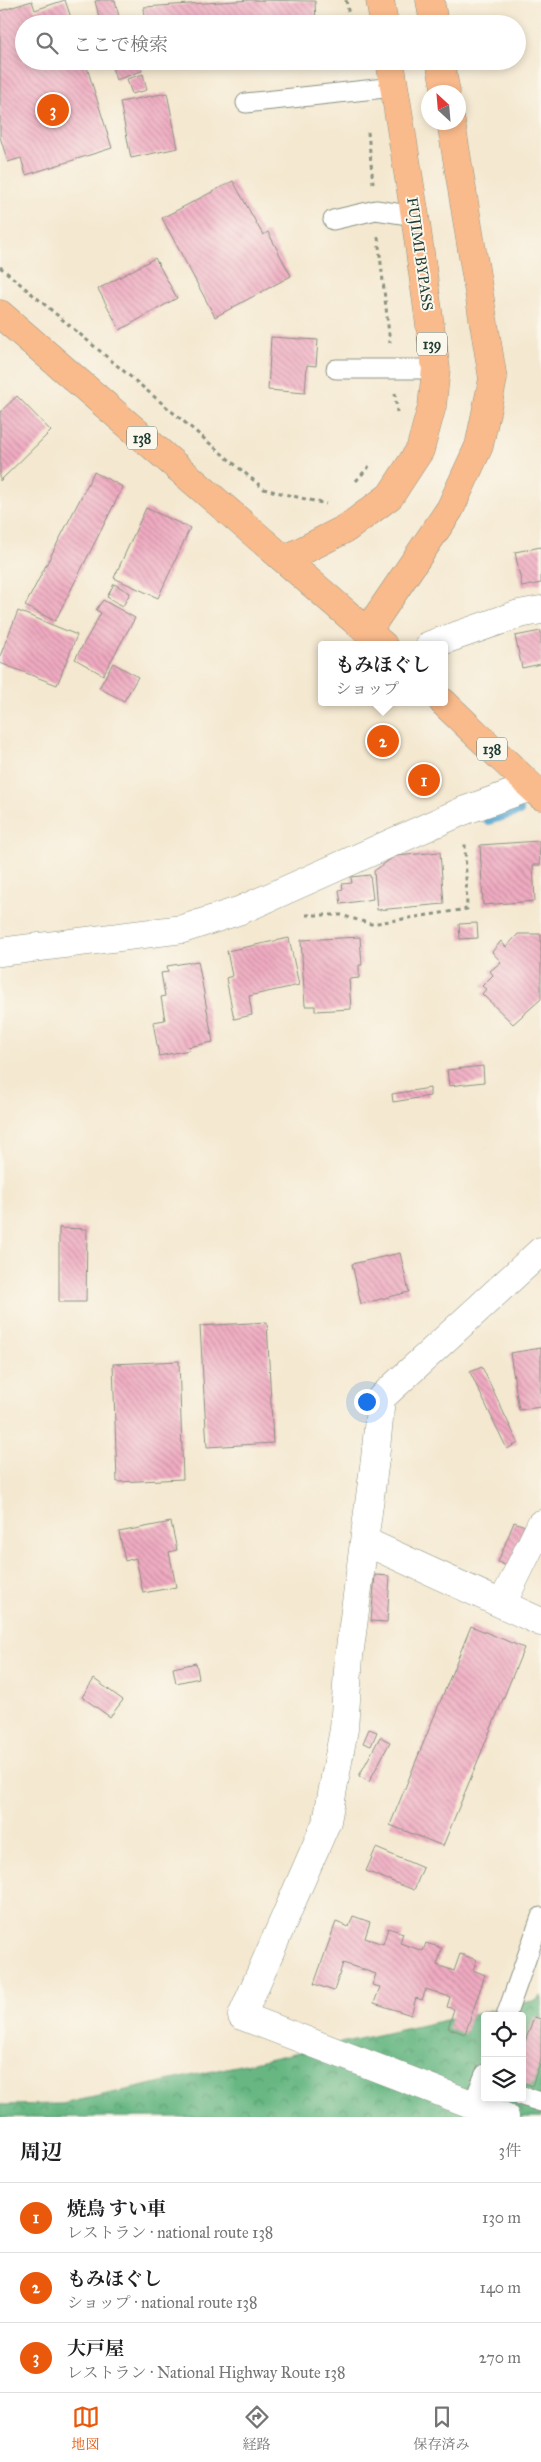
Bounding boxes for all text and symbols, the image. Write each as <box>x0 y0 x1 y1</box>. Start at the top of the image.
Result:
search box <box>15 15 526 70</box>
icon: search <box>33 29 61 57</box>
text: ここで検索 <box>73 33 168 56</box>
north arrow <box>421 85 466 130</box>
pin: 3 <box>37 91 69 129</box>
street label: FUJIMI BYPASS <box>402 196 437 312</box>
road number: 139 <box>417 332 447 356</box>
road number: 138 <box>127 426 157 449</box>
popup <box>318 641 448 706</box>
text: もみほぐし <box>335 653 431 676</box>
text: ショップ <box>335 679 399 698</box>
pin: 2 <box>367 722 399 760</box>
road number: 138 <box>477 738 507 761</box>
pin: 1 <box>408 761 440 799</box>
your location <box>354 1389 380 1415</box>
map controls <box>481 2012 526 2102</box>
button: locate <box>481 2012 526 2057</box>
button: layers <box>481 2057 526 2102</box>
text: 周辺 <box>20 2139 62 2165</box>
text: 3件 <box>499 2141 521 2160</box>
text: 焼鳥 すい車 <box>67 2197 166 2220</box>
text: 1 <box>33 2208 39 2227</box>
text: 130 m <box>482 2208 521 2227</box>
text: レストラン · national route 138 <box>67 2223 273 2242</box>
text: もみほぐし <box>67 2267 162 2290</box>
text: 2 <box>32 2278 40 2297</box>
text: 140 m <box>480 2278 521 2297</box>
text: ショップ · national route 138 <box>67 2293 257 2312</box>
text: 大戸屋 <box>67 2337 124 2360</box>
text: 3 <box>33 2348 39 2367</box>
text: 270 m <box>479 2348 521 2367</box>
text: レストラン · National Highway Route 138 <box>67 2363 345 2382</box>
tab: 地図 <box>72 2403 100 2453</box>
tab: 経路 <box>243 2403 271 2453</box>
tab: 保存済み <box>414 2403 470 2453</box>

